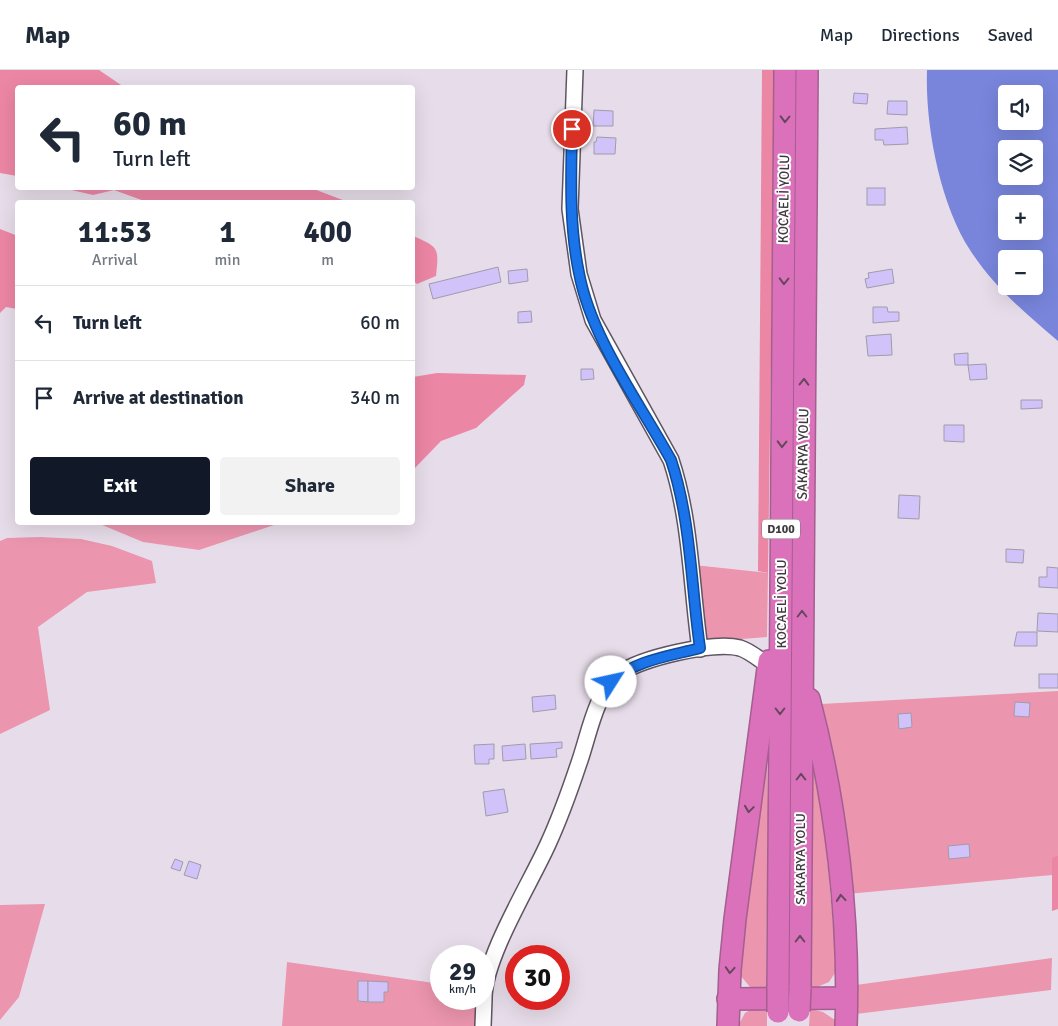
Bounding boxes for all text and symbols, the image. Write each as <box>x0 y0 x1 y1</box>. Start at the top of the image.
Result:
text: Map <box>25 20 70 50</box>
text: Map <box>820 24 853 46</box>
text: Directions <box>881 24 960 46</box>
text: Saved <box>988 24 1033 46</box>
map controls <box>998 85 1043 295</box>
button: sound <box>998 85 1043 130</box>
text: 60 m <box>113 102 187 145</box>
icon: left <box>30 105 95 170</box>
pin <box>551 108 593 150</box>
icon: arrive <box>558 115 586 143</box>
one-way arrow <box>780 115 790 123</box>
button: layers <box>998 140 1043 185</box>
text: Turn left <box>113 145 191 172</box>
street label: KOCAELİ YOLU <box>775 154 793 244</box>
button: + <box>998 195 1043 240</box>
text: 11:53 <box>78 214 152 251</box>
text: 1 <box>219 214 236 251</box>
text: 400 <box>303 214 352 251</box>
text: Arrival <box>92 250 138 270</box>
text: min <box>215 250 240 270</box>
text: m <box>321 250 334 270</box>
button: − <box>998 250 1043 295</box>
one-way arrow <box>778 277 789 285</box>
icon: left <box>30 309 58 337</box>
text: Turn left <box>73 311 142 335</box>
text: 60 m <box>360 311 400 335</box>
one-way arrow <box>799 378 809 386</box>
icon: arrive <box>30 384 58 412</box>
text: Arrive at destination <box>73 386 244 410</box>
text: 340 m <box>350 386 400 410</box>
street label: SAKARYA YOLU <box>794 408 812 500</box>
one-way arrow <box>777 440 787 448</box>
button: Exit <box>30 457 210 515</box>
button: Share <box>220 457 400 515</box>
road number: D100 <box>762 519 800 538</box>
street label: KOCAELİ YOLU <box>773 559 790 649</box>
one-way arrow <box>797 610 807 618</box>
position arrow <box>584 655 636 707</box>
one-way arrow <box>775 708 785 715</box>
one-way arrow <box>796 772 806 780</box>
one-way arrow <box>744 805 755 813</box>
street label: SAKARYA YOLU <box>792 813 809 905</box>
one-way arrow <box>836 894 847 902</box>
one-way arrow <box>795 935 805 942</box>
speed limit sign: 30 <box>505 945 570 1010</box>
text: 29 <box>449 956 476 987</box>
one-way arrow <box>725 966 736 974</box>
text: km/h <box>449 982 476 997</box>

